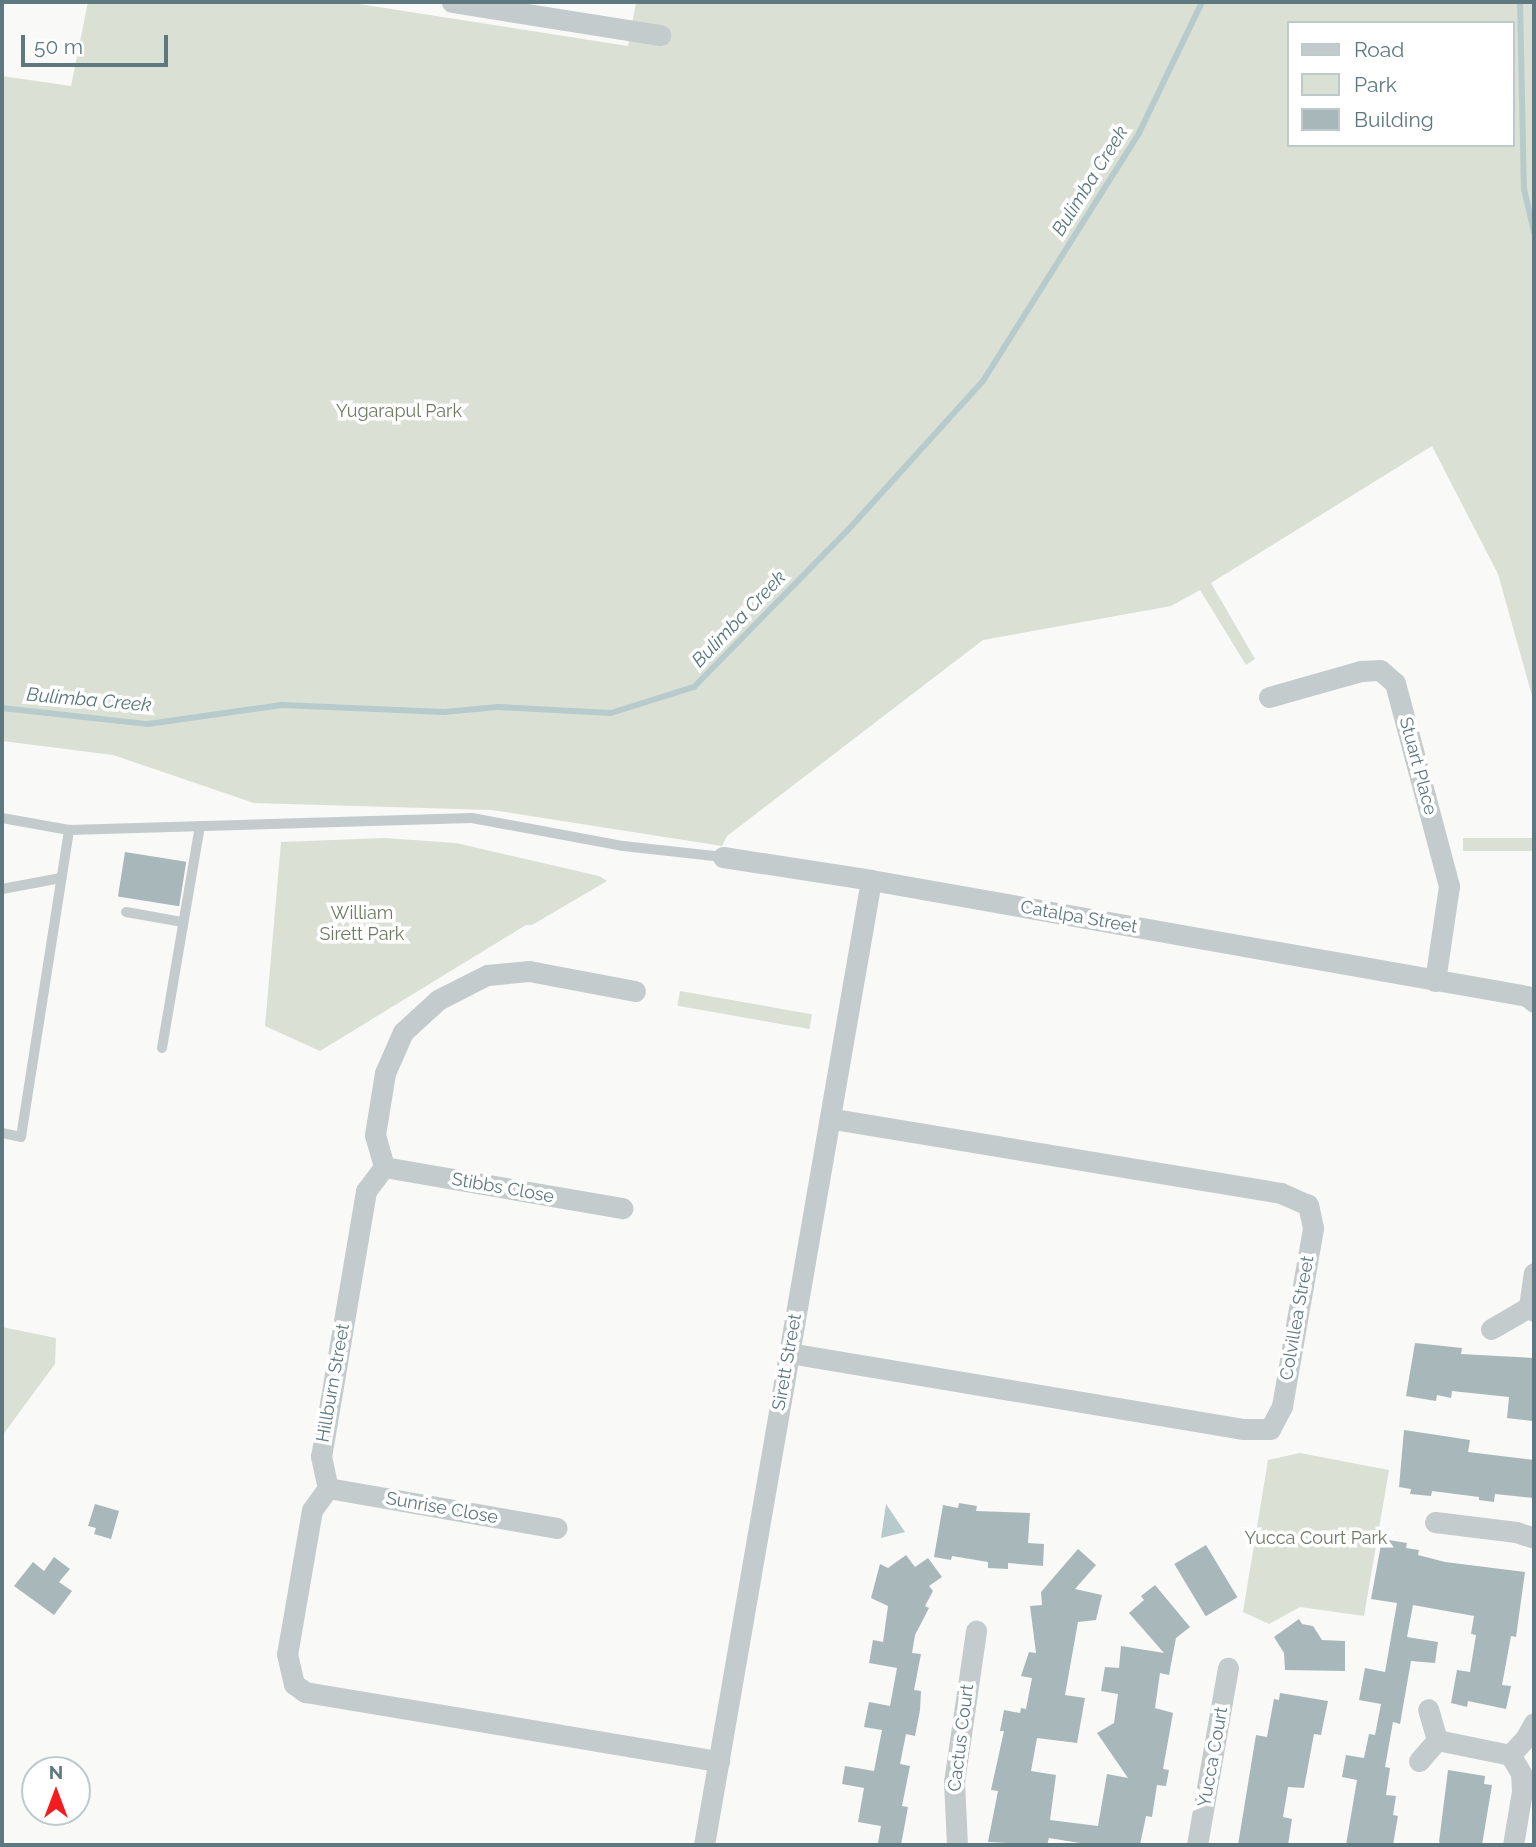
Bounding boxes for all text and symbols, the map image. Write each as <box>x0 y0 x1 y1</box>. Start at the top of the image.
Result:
scale bar <box>24 21 172 65</box>
legend <box>1288 21 1515 147</box>
text: 50 m <box>34 34 83 59</box>
text: Road <box>1354 37 1404 62</box>
text: Park <box>1354 72 1397 97</box>
text: Building <box>1354 107 1434 132</box>
water label: Bulimba Creek <box>1047 122 1133 240</box>
park label: Yugarapul Park <box>336 400 462 422</box>
water label: Bulimba Creek <box>687 566 791 672</box>
water label: Bulimba Creek <box>26 683 152 717</box>
street label: Stuart Place <box>1395 715 1441 817</box>
street label: Catalpa Street <box>1019 896 1139 938</box>
park label: William Sirett Park <box>320 903 404 946</box>
street label: Stibbs Close <box>450 1168 556 1208</box>
street label: Colvillea Street <box>1275 1254 1319 1382</box>
street label: Sirett Street <box>768 1312 806 1412</box>
street label: Hillburn Street <box>312 1322 354 1444</box>
street label: Sunrise Close <box>384 1488 500 1528</box>
park label: Yucca Court Park <box>1245 1527 1387 1549</box>
street label: Cactus Court <box>944 1683 978 1793</box>
street label: Yucca Court <box>1194 1705 1232 1809</box>
north arrow <box>21 1756 91 1826</box>
text: N <box>49 1761 63 1783</box>

